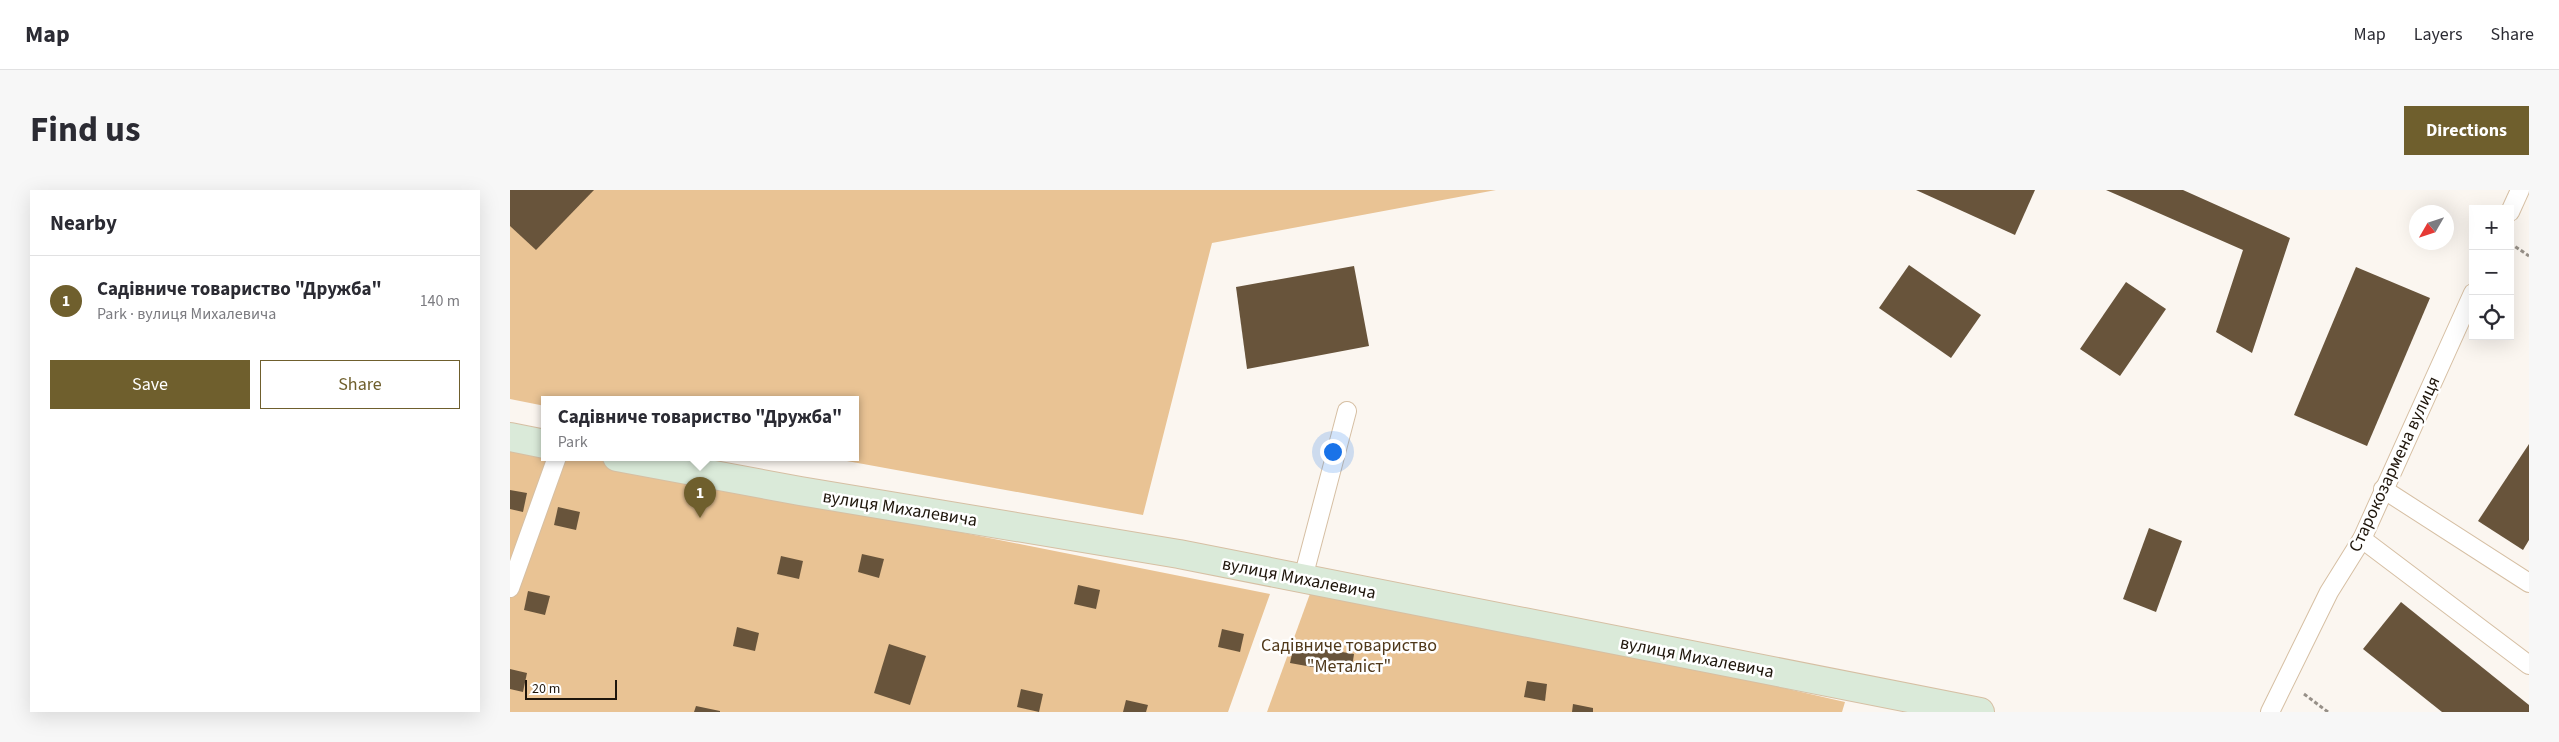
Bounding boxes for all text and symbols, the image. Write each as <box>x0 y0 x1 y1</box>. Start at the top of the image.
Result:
text: Map <box>25 17 70 52</box>
text: Map <box>2354 22 2386 47</box>
text: Layers <box>2414 22 2463 47</box>
text: Share <box>2491 22 2534 47</box>
text: Find us <box>30 105 140 155</box>
button: Directions <box>2404 106 2529 155</box>
north arrow <box>2409 205 2454 250</box>
map controls <box>2469 205 2514 340</box>
button: + <box>2469 205 2514 250</box>
text: Nearby <box>50 208 117 238</box>
button: − <box>2469 250 2514 295</box>
text: Садівниче товариство "Дружба" <box>97 276 382 303</box>
text: 1 <box>62 290 70 312</box>
text: 140 m <box>420 290 460 312</box>
button: locate <box>2469 295 2514 340</box>
text: Park · вулиця Михалевича <box>97 303 276 325</box>
button: Save <box>50 360 250 409</box>
button: Share <box>260 360 460 409</box>
street label: Старокозармена вулиця <box>2343 372 2446 556</box>
popup <box>541 396 859 461</box>
text: Садівниче товариство "Дружба" <box>558 404 842 431</box>
text: Park <box>558 431 588 453</box>
your location <box>1320 439 1346 465</box>
pin: 1 <box>684 477 716 518</box>
street label: вулиця Михалевича <box>821 484 979 533</box>
street label: вулиця Михалевича <box>1220 551 1378 606</box>
street label: вулиця Михалевича <box>1618 630 1776 685</box>
park label: Садівниче товариство "Металіст" <box>1261 633 1437 679</box>
scale bar <box>525 677 618 700</box>
text: 20 m <box>532 679 560 699</box>

